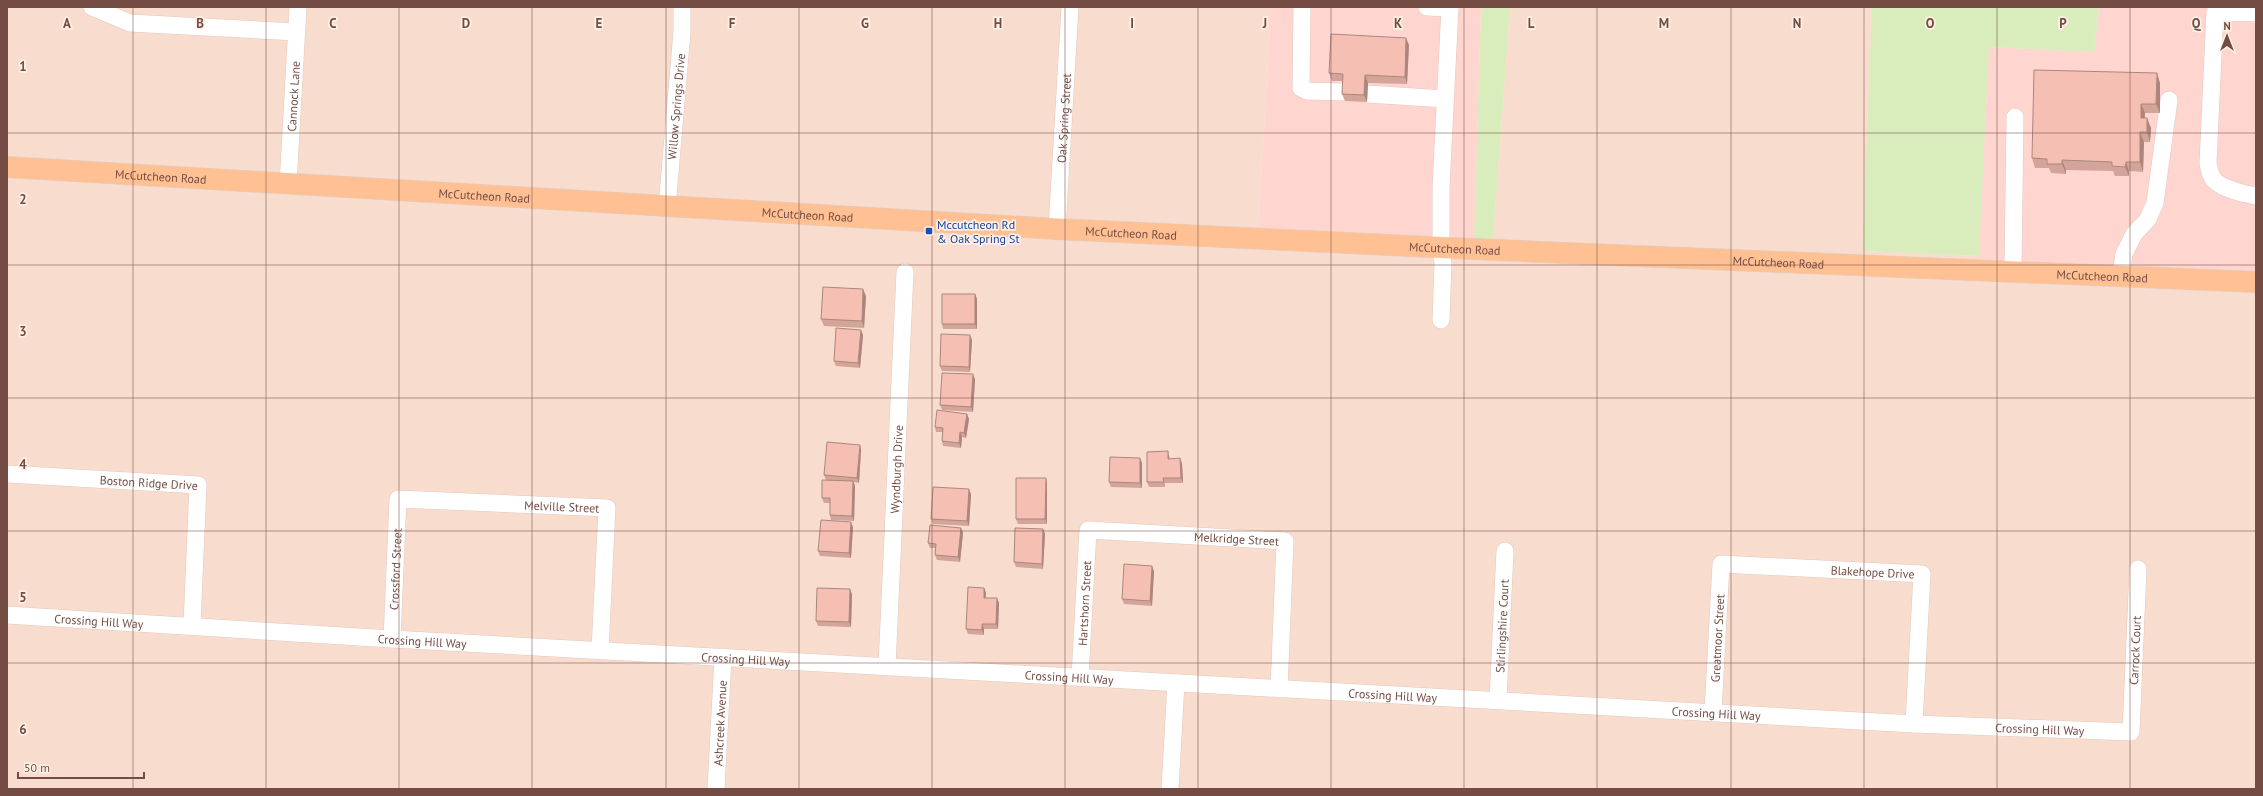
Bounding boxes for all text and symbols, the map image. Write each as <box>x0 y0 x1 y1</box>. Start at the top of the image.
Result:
text: A <box>63 15 71 32</box>
text: B <box>196 15 204 32</box>
text: C <box>329 15 337 32</box>
text: D <box>462 15 470 32</box>
text: E <box>596 15 603 32</box>
text: F <box>729 15 736 32</box>
text: G <box>861 15 869 32</box>
text: H <box>994 15 1002 32</box>
text: I <box>1130 15 1134 32</box>
text: J <box>1262 15 1267 32</box>
text: K <box>1394 15 1402 32</box>
text: L <box>1528 15 1535 32</box>
text: M <box>1659 15 1669 32</box>
text: N <box>1793 15 1801 32</box>
text: O <box>1926 15 1935 32</box>
text: P <box>2059 15 2067 32</box>
text: Q <box>2192 15 2202 32</box>
north arrow <box>2207 16 2247 56</box>
text: N <box>2223 19 2231 33</box>
street label: Willow Springs Drive <box>664 53 688 160</box>
text: 1 <box>19 58 27 75</box>
street label: Cannock Lane <box>284 60 302 132</box>
street label: Oak Spring Street <box>1053 73 1074 164</box>
street label: McCutcheon Road <box>115 166 207 186</box>
street label: McCutcheon Road <box>438 185 530 205</box>
text: 2 <box>19 191 27 208</box>
street label: McCutcheon Road <box>761 204 854 224</box>
place label: Mccutcheon Rd & Oak Spring St <box>937 217 1020 246</box>
street label: McCutcheon Road <box>1085 223 1177 242</box>
marker: Mccutcheon Rd & Oak Spring St <box>924 226 934 236</box>
street label: McCutcheon Road <box>1409 238 1501 258</box>
street label: McCutcheon Road <box>1732 252 1825 271</box>
street label: McCutcheon Road <box>2056 266 2148 285</box>
text: 3 <box>19 323 27 340</box>
street label: Wyndburgh Drive <box>886 425 906 514</box>
text: 4 <box>19 456 27 473</box>
street label: Boston Ridge Drive <box>99 472 198 492</box>
street label: Melville Street <box>524 497 600 515</box>
street label: Crossford Street <box>386 528 404 610</box>
street label: Melkridge Street <box>1194 528 1279 548</box>
street label: Hartshorn Street <box>1074 560 1094 646</box>
street label: Blakehope Drive <box>1830 562 1915 581</box>
street label: Stirlingshire Court <box>1492 579 1511 673</box>
text: 5 <box>19 589 27 606</box>
street label: Greatmoor Street <box>1707 594 1727 683</box>
street label: Crossing Hill Way <box>54 610 144 631</box>
street label: Carrock Court <box>2126 615 2143 685</box>
street label: Crossing Hill Way <box>377 631 468 651</box>
street label: Crossing Hill Way <box>701 649 791 669</box>
street label: Crossing Hill Way <box>1024 667 1114 687</box>
street label: Ashcreek Avenue <box>710 680 729 766</box>
street label: Crossing Hill Way <box>1348 685 1438 705</box>
street label: Crossing Hill Way <box>1671 703 1761 723</box>
street label: Crossing Hill Way <box>1995 720 2085 738</box>
text: 6 <box>19 721 27 738</box>
scale bar <box>18 754 144 780</box>
text: 50 m <box>24 760 50 775</box>

